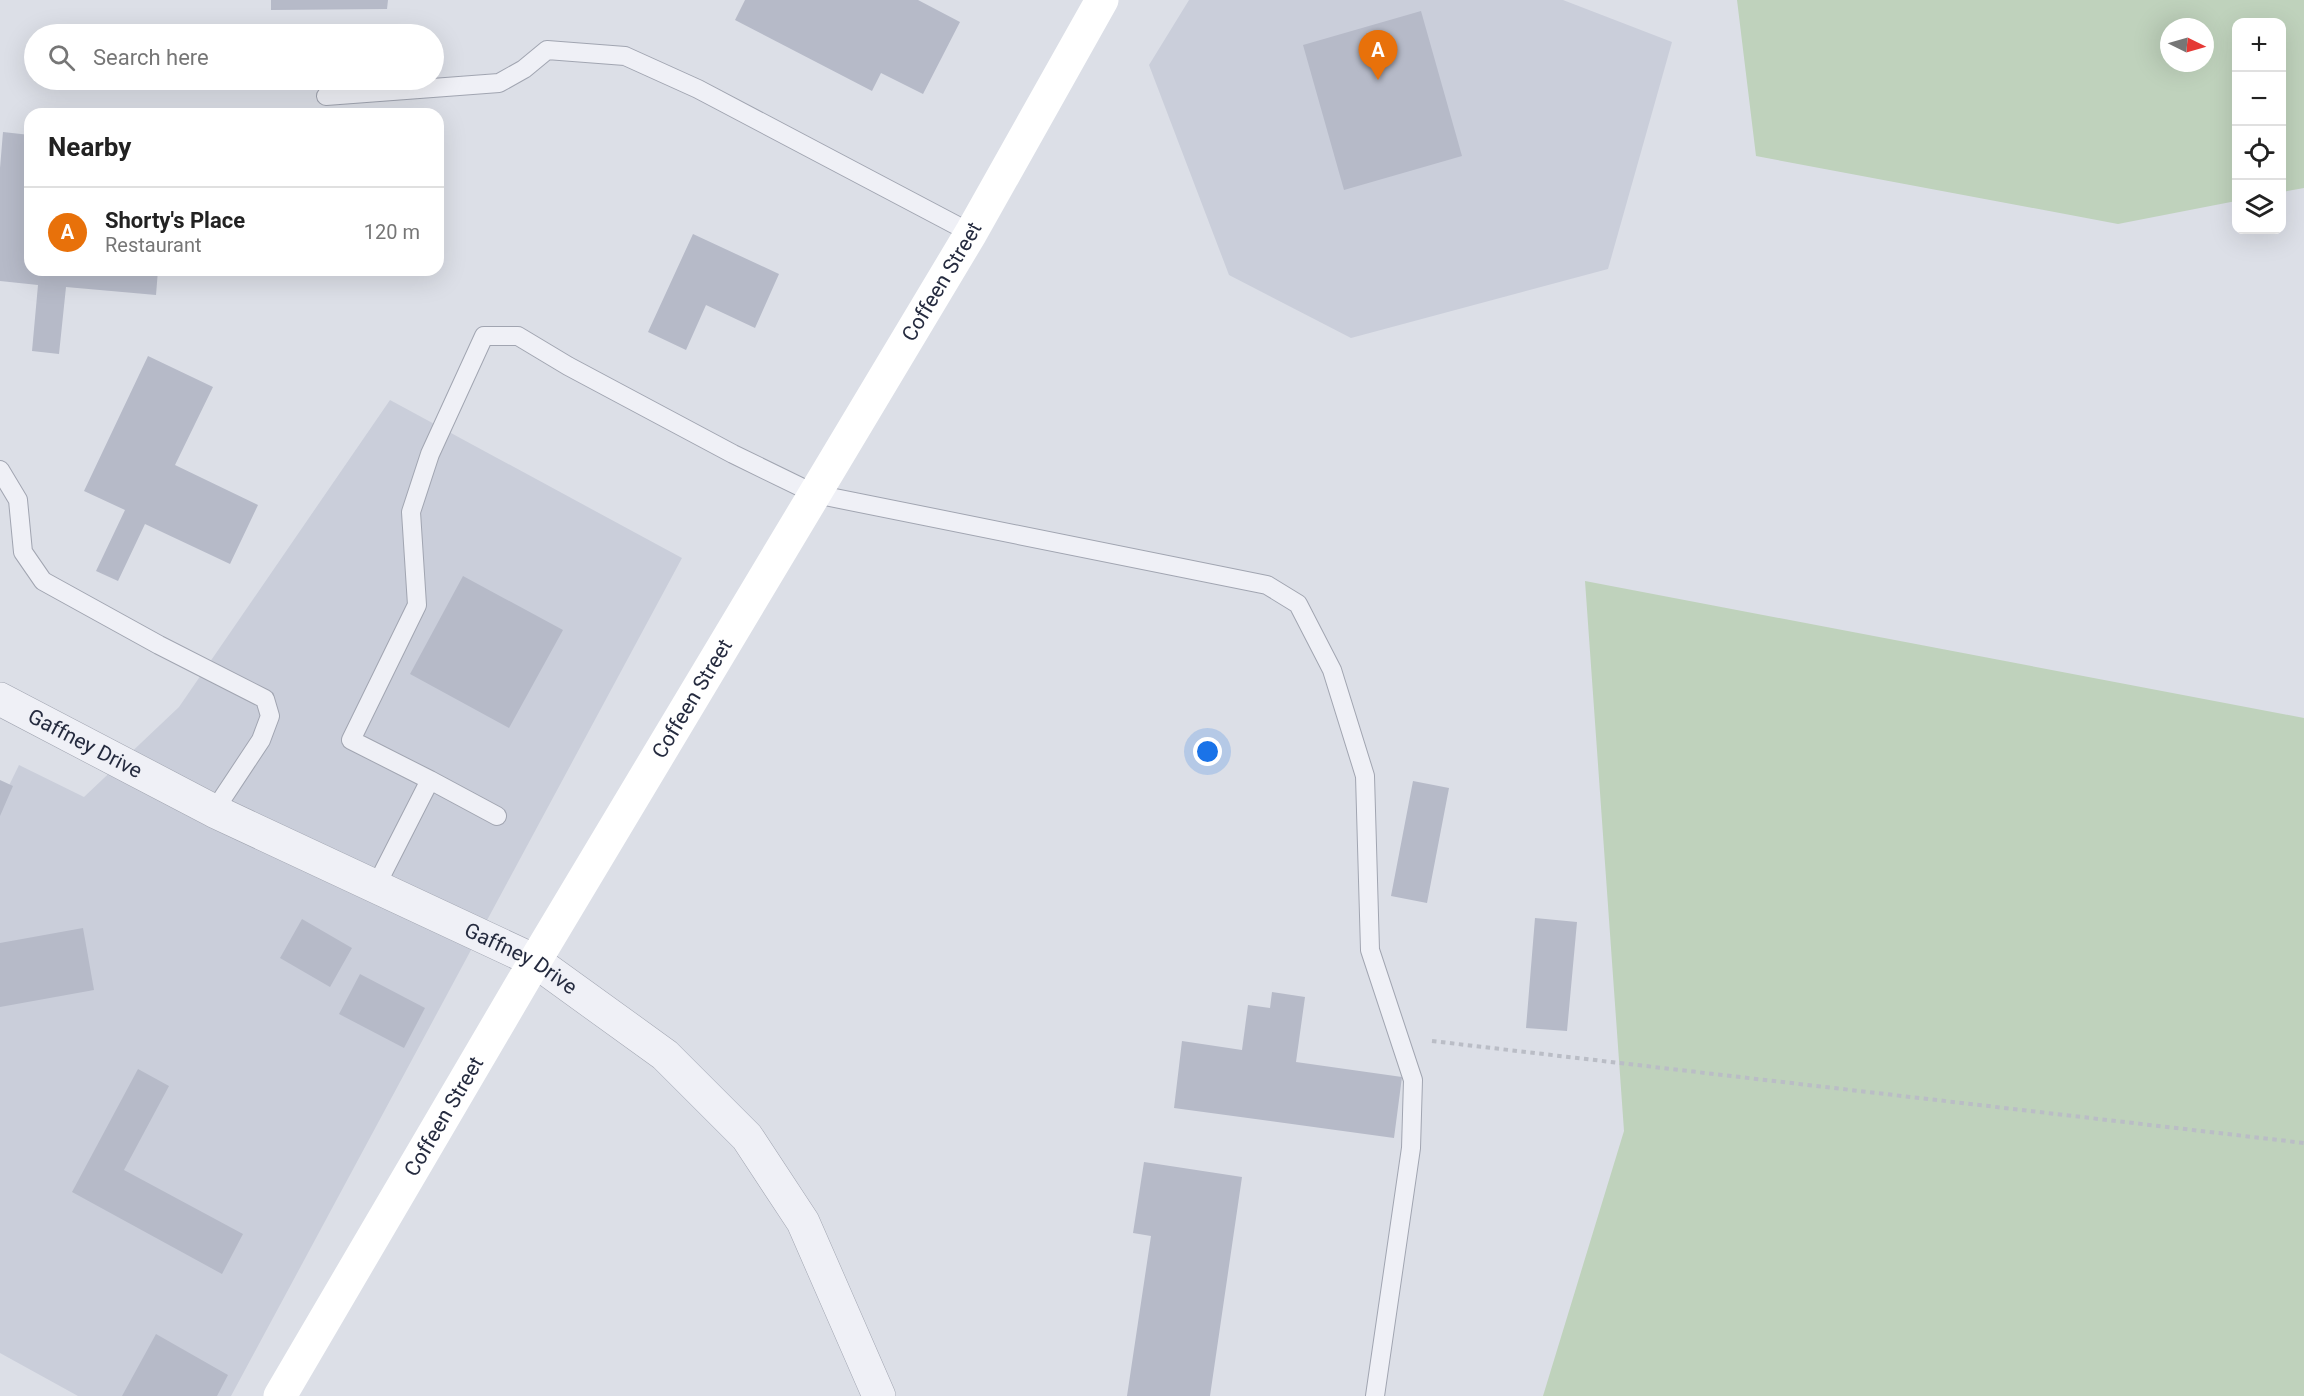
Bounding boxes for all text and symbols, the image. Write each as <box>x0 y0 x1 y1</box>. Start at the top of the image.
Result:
north arrow <box>2160 18 2214 72</box>
map controls <box>2232 18 2286 234</box>
button: + <box>2232 18 2286 72</box>
search box <box>24 24 444 90</box>
pin: A <box>1358 31 1398 80</box>
icon: search <box>45 41 78 74</box>
text: Search here <box>93 45 209 70</box>
button: − <box>2232 72 2286 126</box>
button: locate <box>2232 126 2286 180</box>
text: Nearby <box>48 132 131 162</box>
button: layers <box>2232 180 2286 234</box>
text: Shorty's Place <box>105 208 245 233</box>
street label: Coffeen Street <box>897 218 987 346</box>
text: A <box>61 220 74 244</box>
text: 120 m <box>364 220 420 244</box>
text: Restaurant <box>105 233 202 257</box>
street label: Coffeen Street <box>647 635 737 763</box>
street label: Gaffney Drive <box>24 704 146 783</box>
your location <box>1193 737 1222 766</box>
street label: Gaffney Drive <box>461 918 582 999</box>
street label: Coffeen Street <box>399 1052 488 1181</box>

